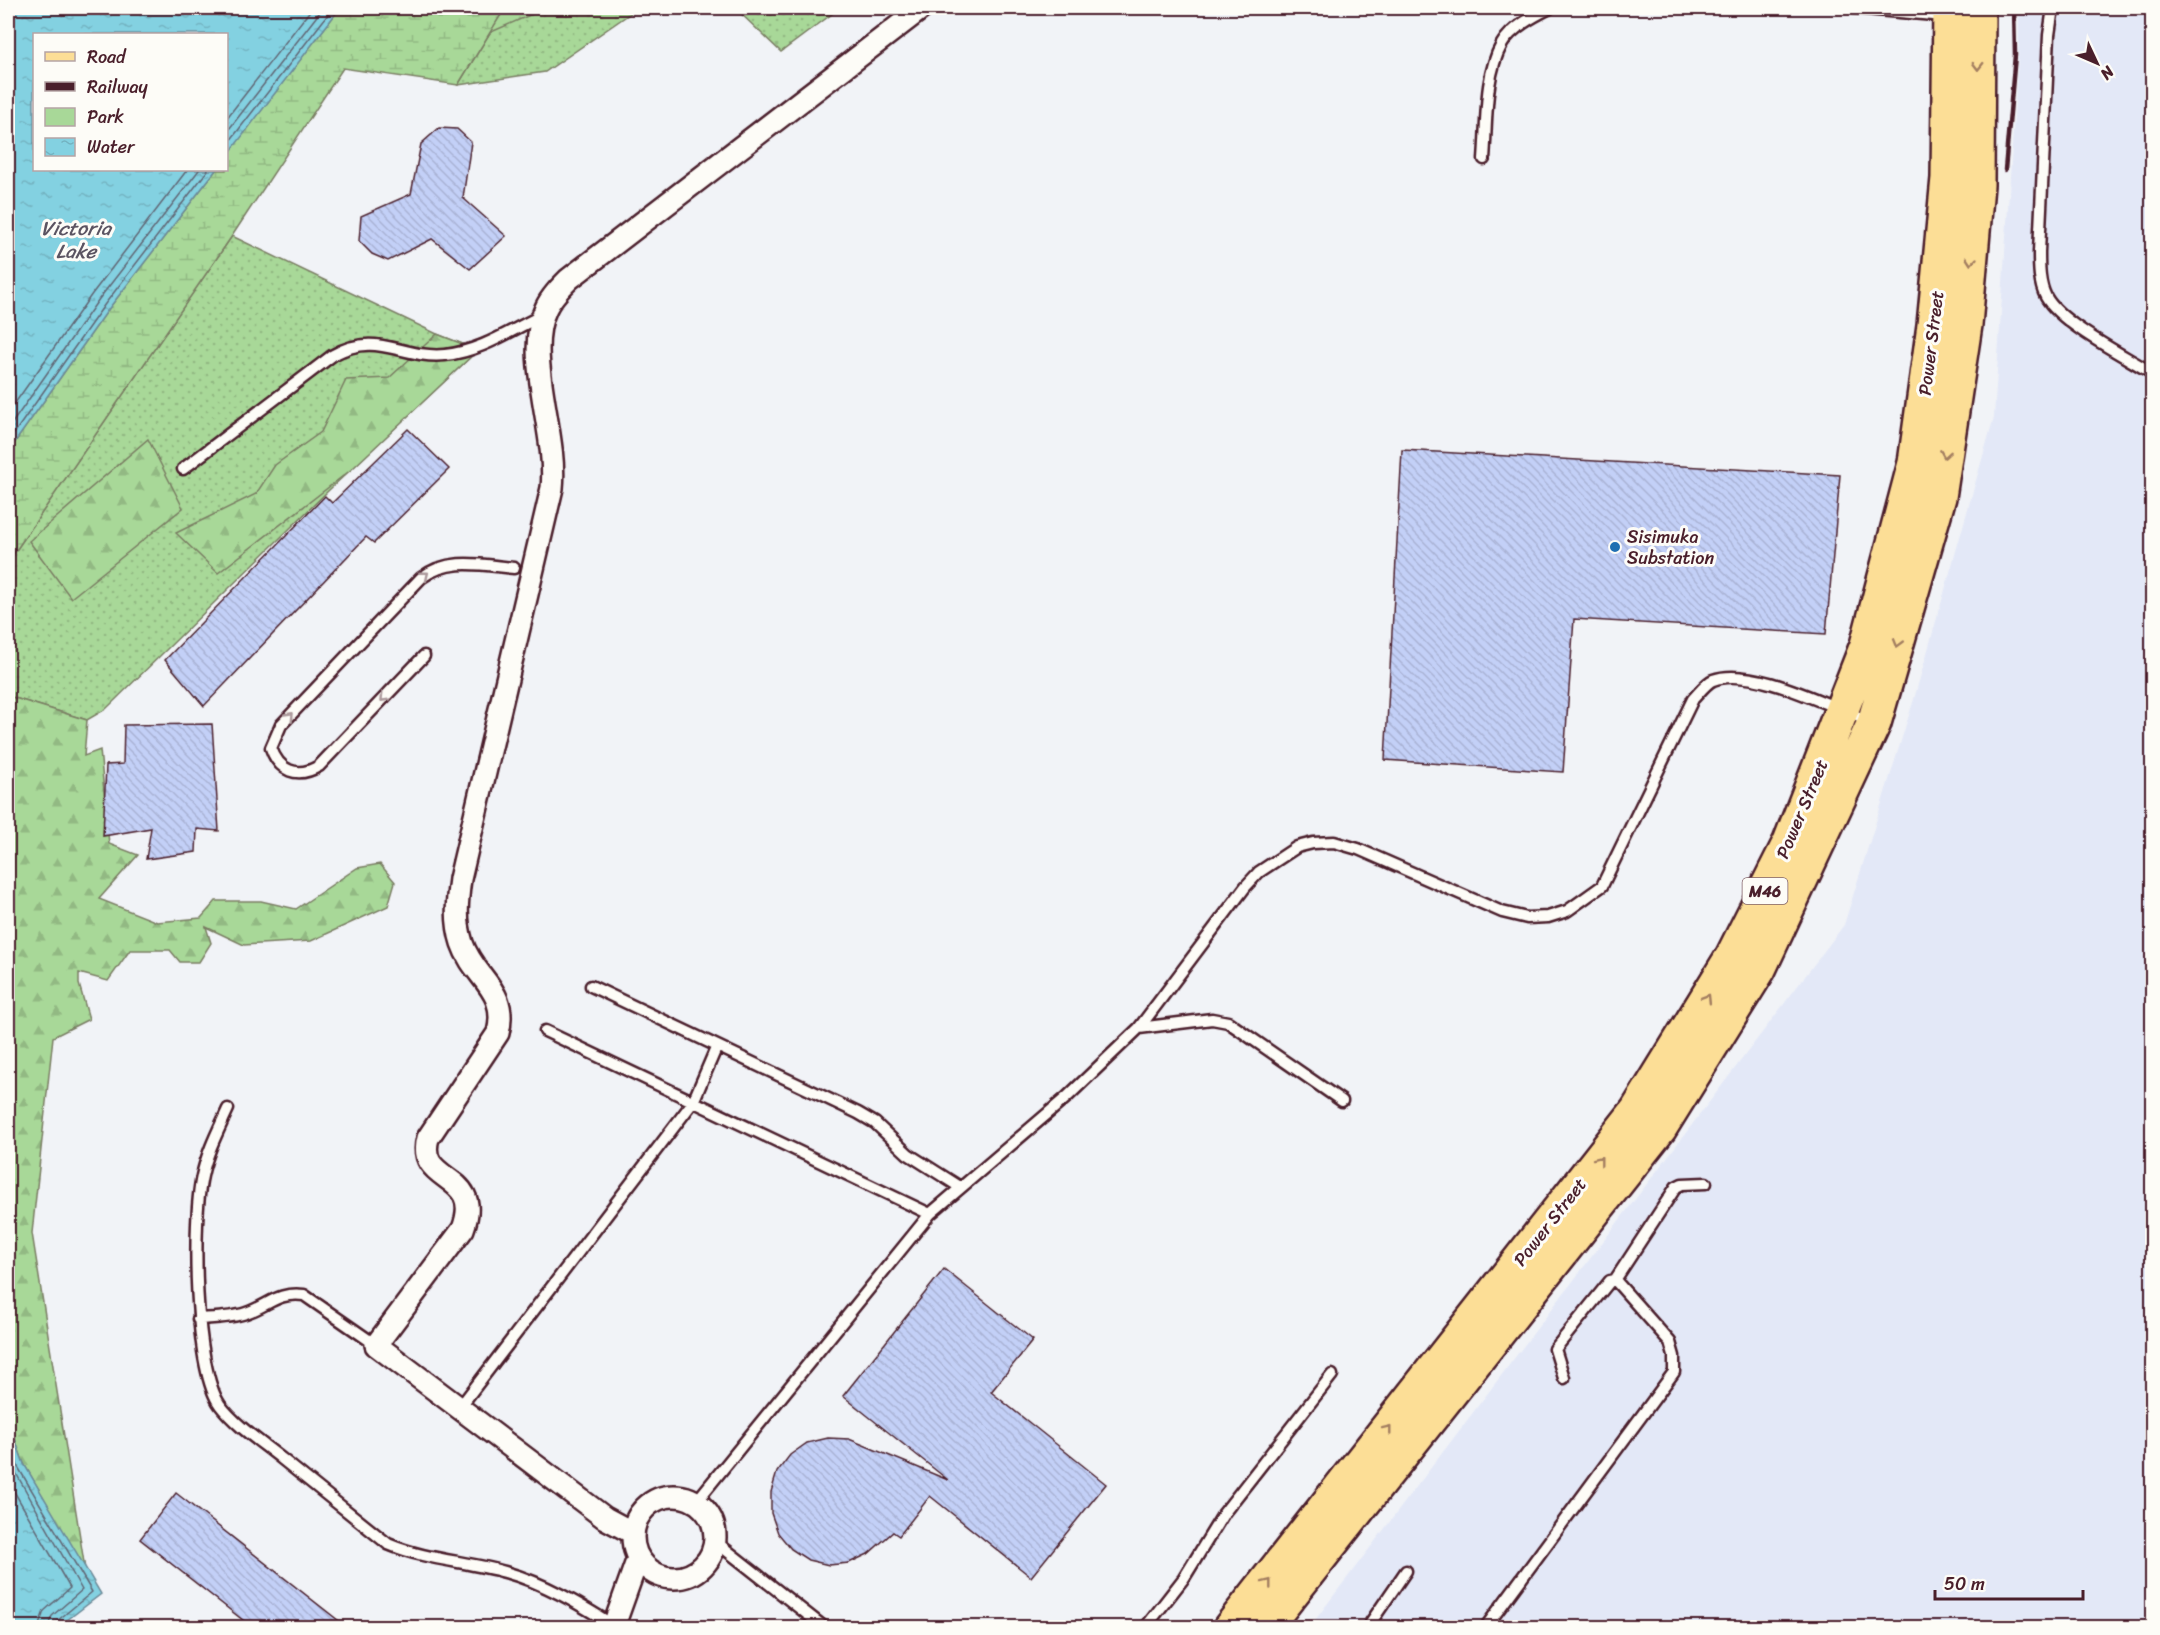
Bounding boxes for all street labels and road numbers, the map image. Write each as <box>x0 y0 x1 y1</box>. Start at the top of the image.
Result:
street label: Power Street <box>1909 289 1953 397</box>
street label: Power Street <box>1767 754 1837 864</box>
road number: M46 <box>1742 878 1788 904</box>
street label: Power Street <box>1505 1170 1595 1273</box>

